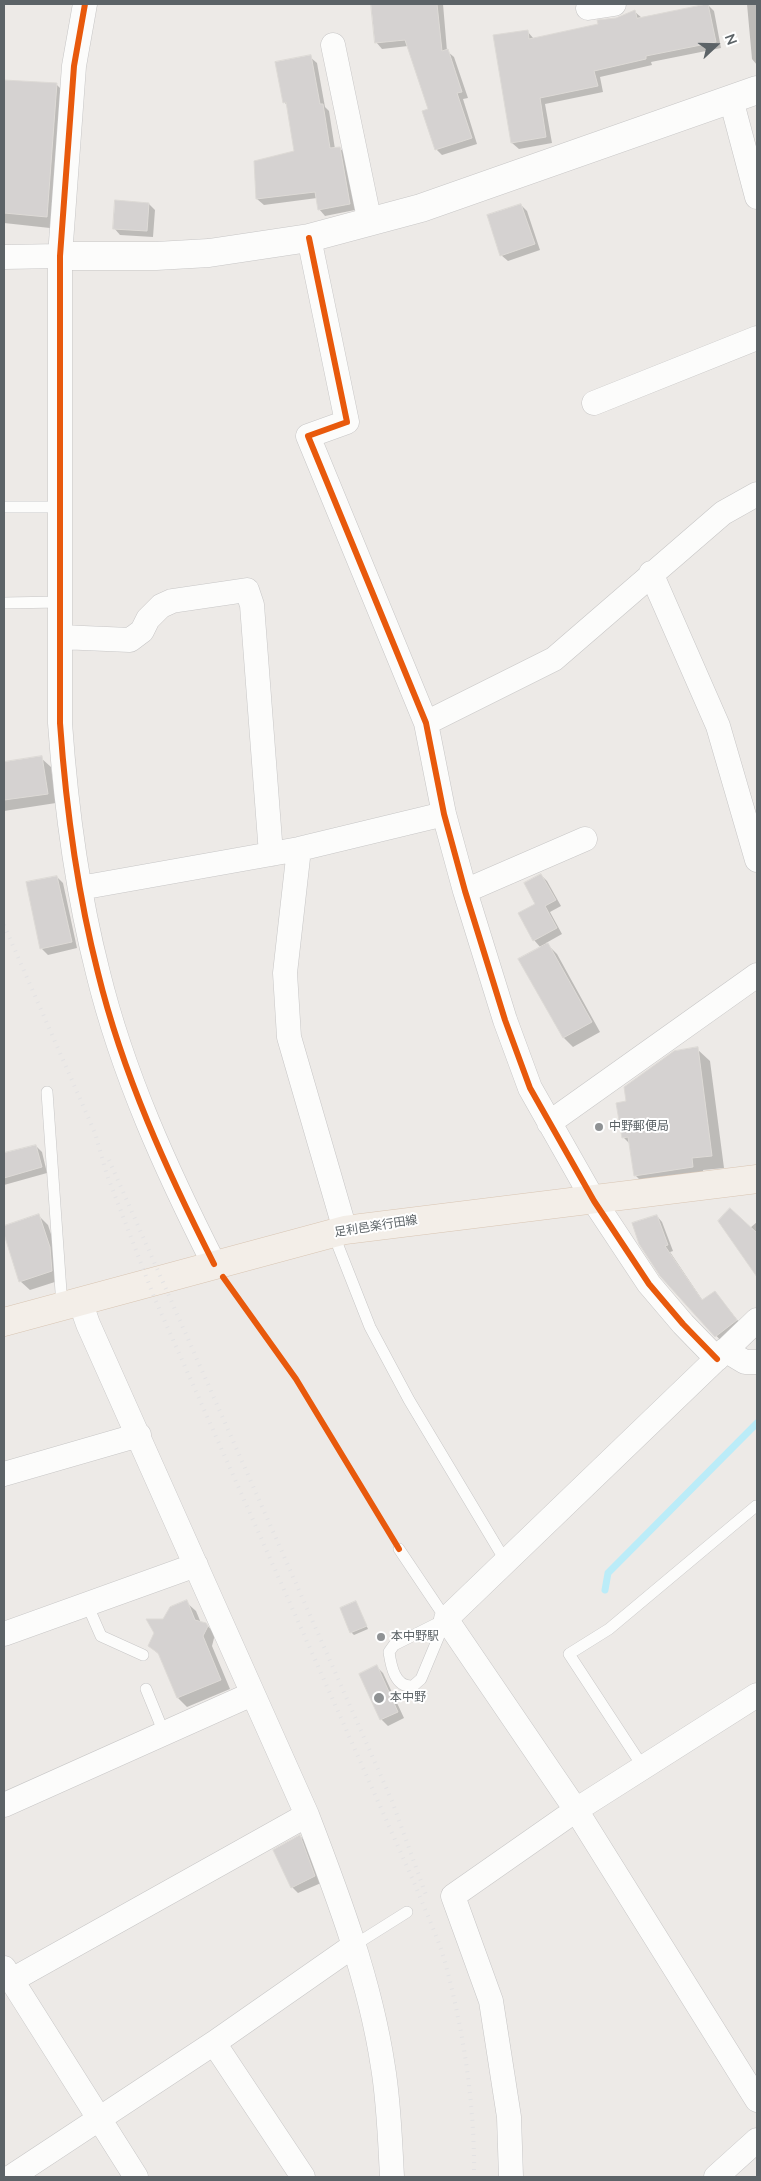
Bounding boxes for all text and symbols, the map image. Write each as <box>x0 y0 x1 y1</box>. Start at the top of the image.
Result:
north arrow <box>691 20 741 70</box>
text: N <box>720 31 741 48</box>
place label: 中野郵便局 <box>609 1120 669 1134</box>
marker: 中野郵便局 <box>593 1121 605 1133</box>
street label: 足利邑楽行田線 <box>333 1213 419 1241</box>
place label: 本中野駅 <box>391 1630 439 1644</box>
marker: 本中野駅 <box>375 1631 387 1643</box>
marker: 本中野 <box>372 1691 386 1705</box>
place label: 本中野 <box>390 1691 426 1705</box>

